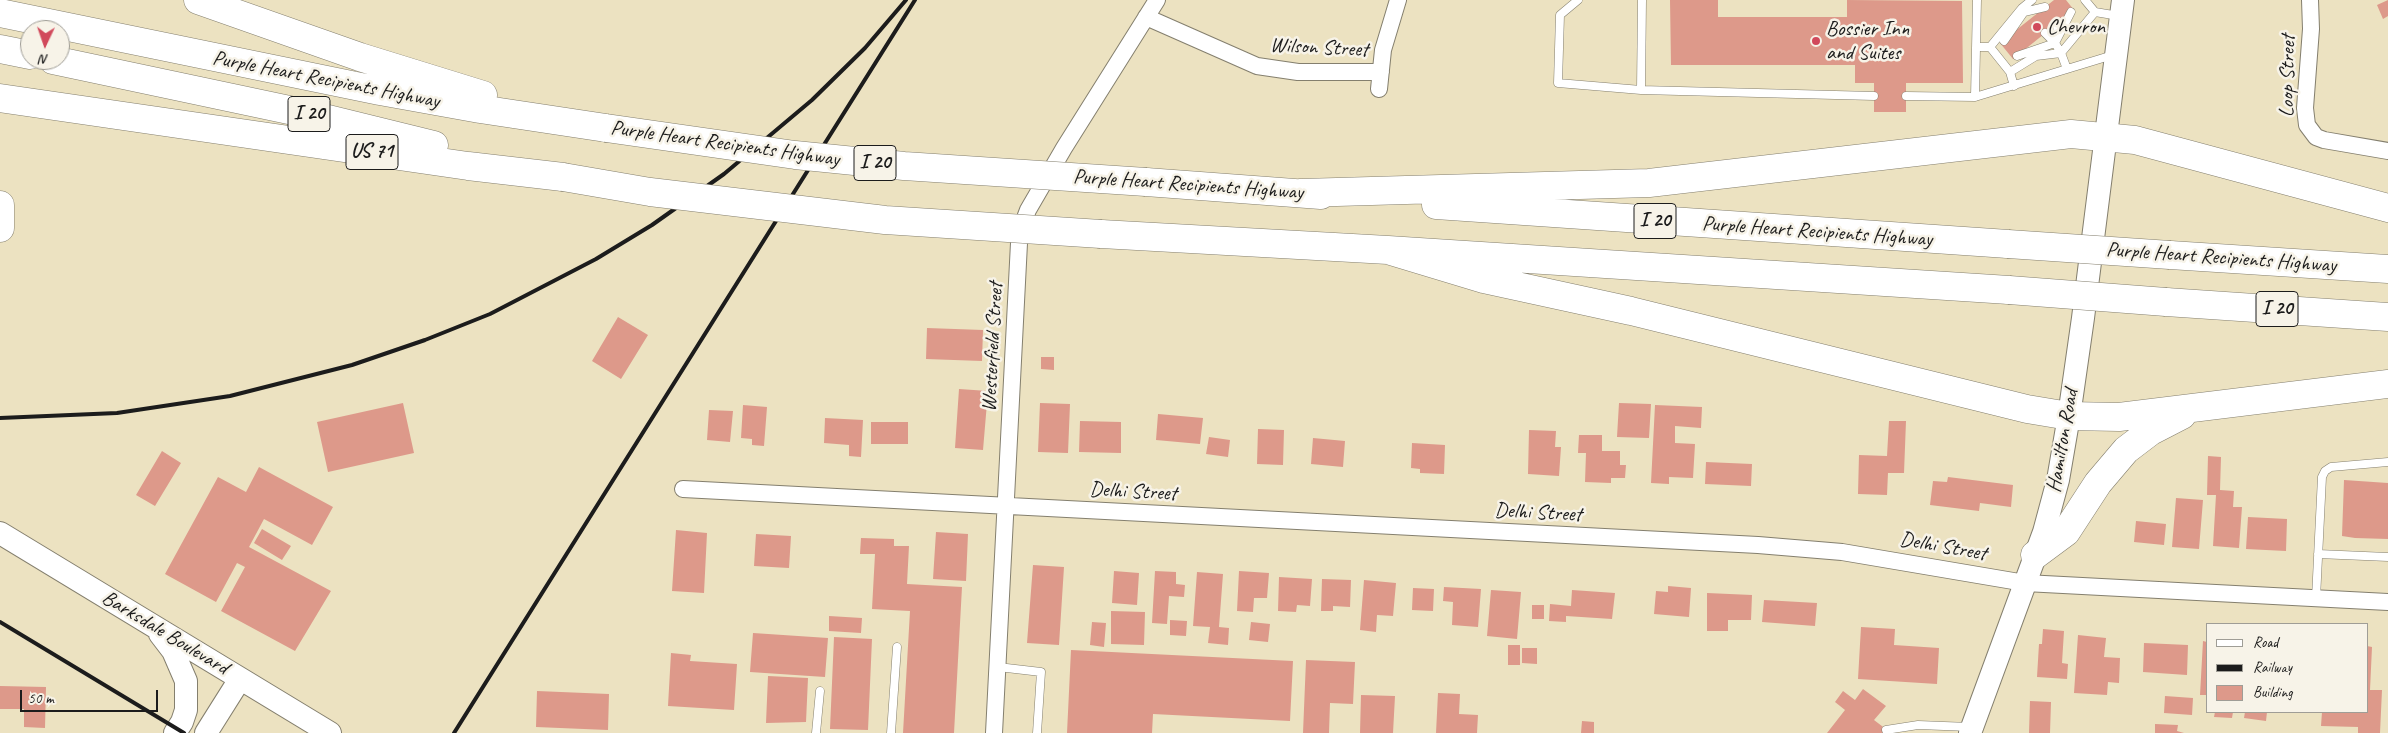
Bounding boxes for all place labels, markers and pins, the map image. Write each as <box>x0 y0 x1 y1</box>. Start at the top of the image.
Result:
place label: Chevron <box>2047 14 2105 40</box>
place label: Bossier Inn and Suites <box>1826 16 1909 66</box>
marker: Chevron <box>2031 21 2043 33</box>
marker: Bossier Inn and Suites <box>1810 35 1822 47</box>

